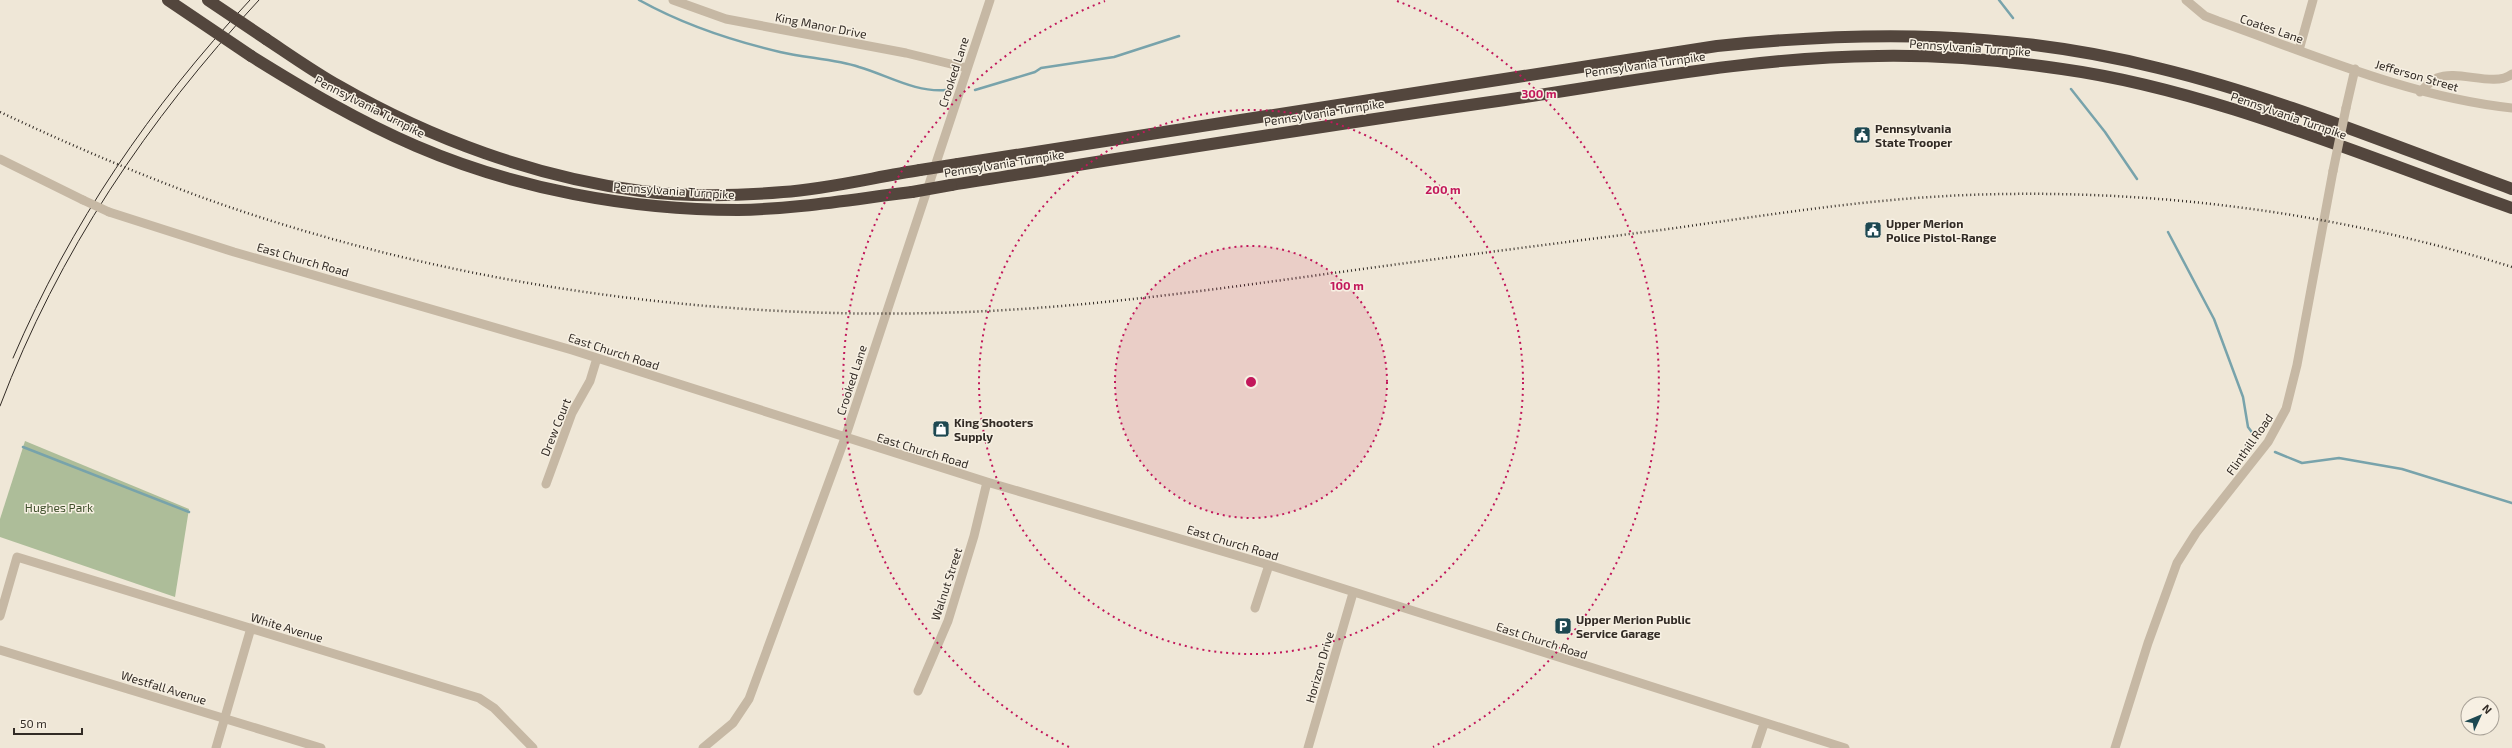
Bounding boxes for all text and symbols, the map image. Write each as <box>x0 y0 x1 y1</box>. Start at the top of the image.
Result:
street label: King Manor Drive <box>774 9 868 41</box>
street label: Coates Lane <box>2238 11 2306 45</box>
street label: Crooked Lane <box>935 35 971 109</box>
street label: Pennsylvania Turnpike <box>1909 36 2031 58</box>
street label: Pennsylvania Turnpike <box>1584 49 1706 79</box>
street label: Jefferson Street <box>2374 56 2461 94</box>
street label: Pennsylvania Turnpike <box>313 72 427 140</box>
text: 300 m <box>1521 86 1557 100</box>
street label: Pennsylvania Turnpike <box>2229 89 2349 141</box>
street label: Pennsylvania Turnpike <box>1263 96 1385 128</box>
place label: Pennsylvania State Trooper <box>1875 121 1952 149</box>
public building icon: Pennsylvania State Trooper <box>1852 125 1872 145</box>
street label: Pennsylvania Turnpike <box>943 147 1065 179</box>
street label: Pennsylvania Turnpike <box>613 179 735 201</box>
text: 200 m <box>1425 182 1461 196</box>
place label: Upper Merion Police Pistol-Range <box>1886 216 1997 244</box>
public building icon: Upper Merion Police Pistol-Range <box>1863 220 1883 240</box>
street label: East Church Road <box>255 239 351 279</box>
text: 100 m <box>1330 278 1364 292</box>
street label: East Church Road <box>567 330 661 372</box>
street label: Crooked Lane <box>833 343 869 417</box>
centre of rings <box>1244 375 1258 389</box>
street label: Drew Court <box>537 396 573 458</box>
street label: Flinthill Road <box>2223 411 2275 477</box>
place label: King Shooters Supply <box>954 415 1033 444</box>
shop icon: King Shooters Supply <box>931 419 951 439</box>
street label: East Church Road <box>875 429 971 471</box>
park label: Hughes Park <box>25 500 93 514</box>
street label: East Church Road <box>1185 521 1281 563</box>
street label: Walnut Street <box>928 545 964 622</box>
street label: White Avenue <box>249 609 325 645</box>
place label: Upper Merion Public Service Garage <box>1576 612 1691 640</box>
parking icon: Upper Merion Public Service Garage <box>1553 616 1573 636</box>
street label: East Church Road <box>1495 619 1589 661</box>
street label: Horizon Drive <box>1302 630 1336 704</box>
street label: Westfall Avenue <box>119 667 209 707</box>
north arrow <box>2460 696 2500 736</box>
text: N <box>2480 701 2495 716</box>
scale bar <box>14 710 82 736</box>
text: 50 m <box>20 716 47 730</box>

